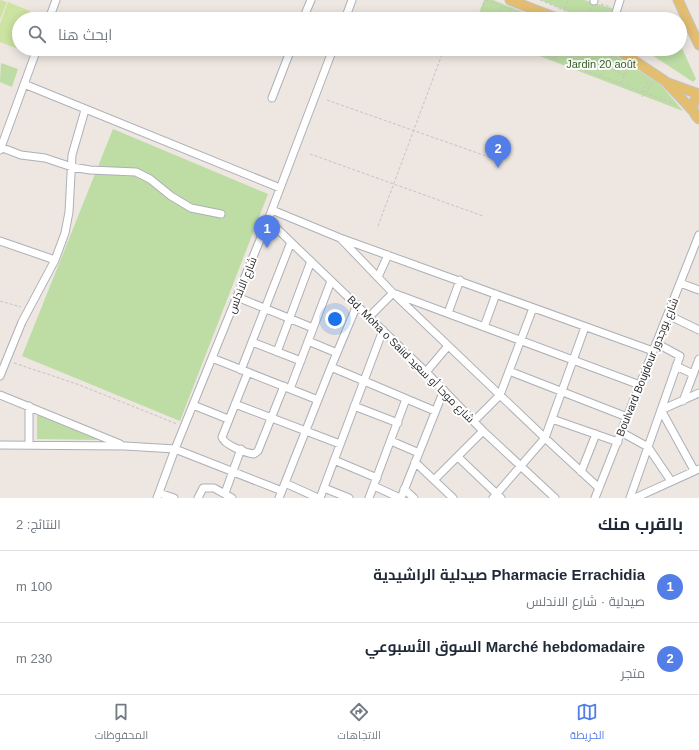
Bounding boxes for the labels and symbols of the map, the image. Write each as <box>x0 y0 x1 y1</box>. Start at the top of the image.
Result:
park label: Jardin 20 août <box>566 58 636 70</box>
pin: 2 <box>485 135 511 168</box>
pin: 1 <box>254 215 280 248</box>
street label: شارع الاندلس <box>225 255 261 316</box>
street label: Bd. Moha o Saiid شارع موحا أو سعيد <box>344 292 478 426</box>
street label: Boulvard Boujdour شارع بوجدور <box>614 296 682 439</box>
your location <box>325 309 345 329</box>

